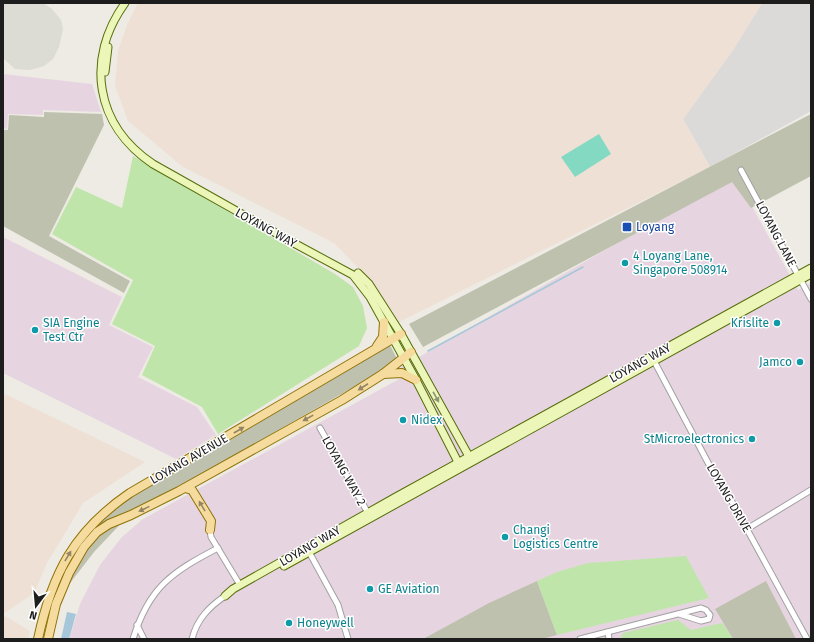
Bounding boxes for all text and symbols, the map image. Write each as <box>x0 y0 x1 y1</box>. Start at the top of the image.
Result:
street label: LOYANG LANE <box>753 199 799 269</box>
street label: LOYANG WAY <box>233 205 299 251</box>
place label: Loyang <box>636 220 675 234</box>
marker: Loyang <box>621 221 633 233</box>
place label: 4 Loyang Lane, Singapore 508914 <box>633 249 728 277</box>
marker: 4 Loyang Lane, Singapore 508914 <box>620 258 630 268</box>
place label: SIA Engine Test Ctr <box>43 316 100 344</box>
place label: Krislite <box>731 316 769 330</box>
marker: Krislite <box>772 318 782 328</box>
marker: SIA Engine Test Ctr <box>30 325 40 335</box>
street label: LOYANG WAY <box>607 340 673 386</box>
place label: Jamco <box>759 355 792 369</box>
marker: Jamco <box>795 357 805 367</box>
one-way arrow <box>357 383 368 390</box>
one-way arrow <box>432 391 439 403</box>
place label: Nidex <box>411 413 442 427</box>
one-way arrow <box>302 415 314 422</box>
marker: Nidex <box>398 415 408 425</box>
one-way arrow <box>234 426 244 434</box>
street label: LOYANG AVENUE <box>148 431 230 487</box>
place label: StMicroelectronics <box>644 432 744 446</box>
street label: LOYANG WAY 2 <box>319 434 369 508</box>
marker: StMicroelectronics <box>747 434 757 444</box>
street label: LOYANG DRIVE <box>704 461 754 535</box>
one-way arrow <box>198 500 205 512</box>
one-way arrow <box>138 506 150 512</box>
street label: LOYANG WAY <box>277 523 343 569</box>
place label: Changi Logistics Centre <box>513 523 598 551</box>
marker: Changi Logistics Centre <box>500 532 510 542</box>
one-way arrow <box>65 550 72 562</box>
place label: GE Aviation <box>378 582 440 596</box>
marker: GE Aviation <box>365 584 375 594</box>
north arrow <box>16 586 56 626</box>
text: N <box>28 608 39 622</box>
place label: Honeywell <box>297 616 354 630</box>
marker: Honeywell <box>284 618 294 628</box>

